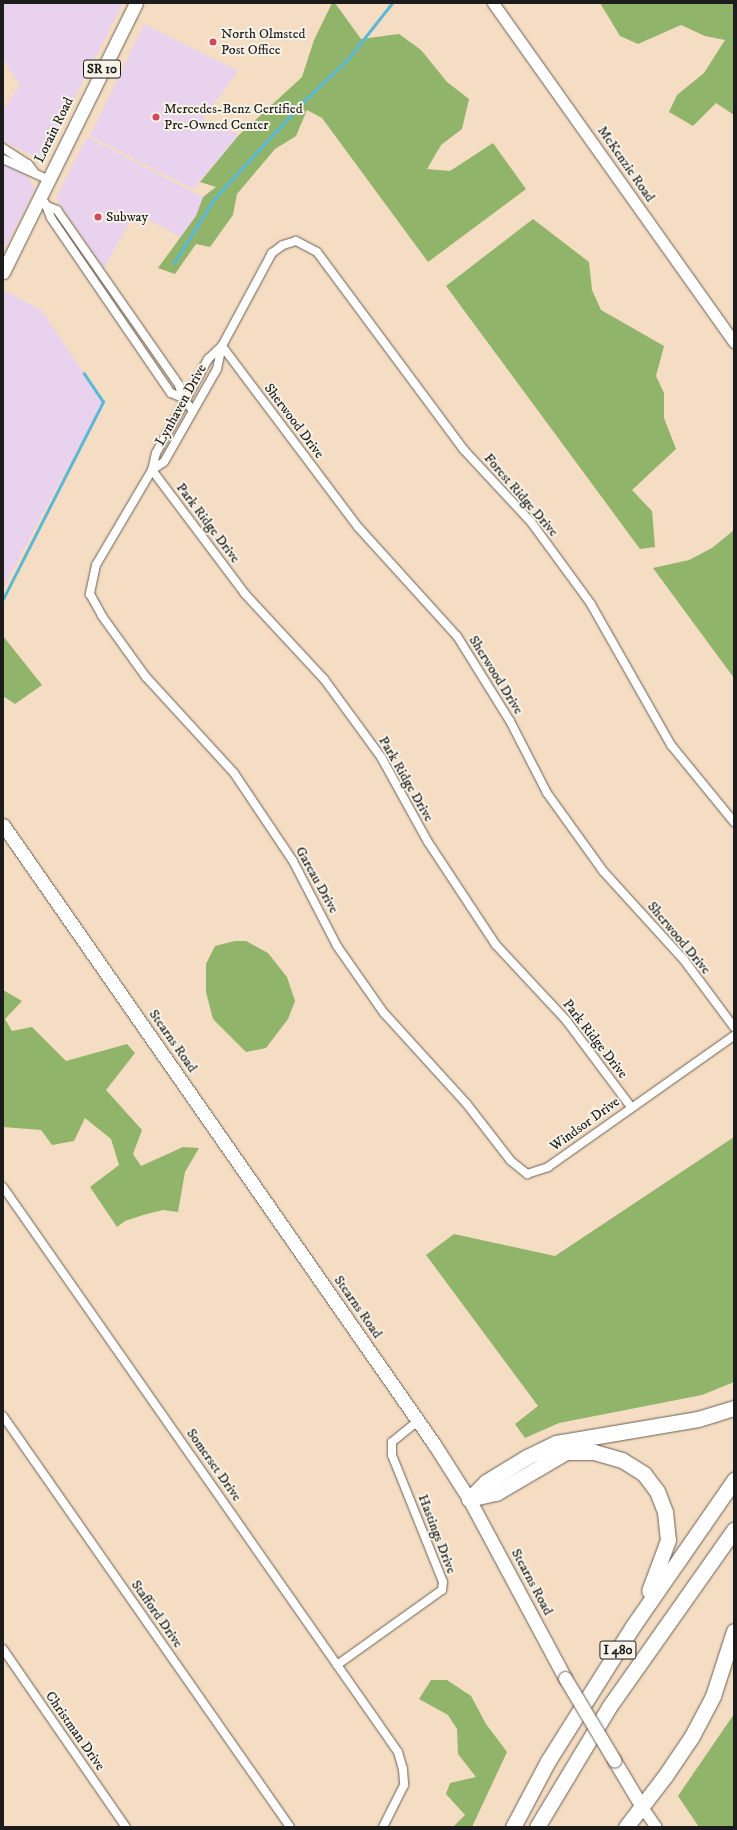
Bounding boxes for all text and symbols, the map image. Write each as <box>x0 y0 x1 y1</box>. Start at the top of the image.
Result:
place label: North Olmsted Post Office <box>221 26 305 58</box>
marker: North Olmsted Post Office <box>208 37 218 47</box>
road number: SR 10 <box>83 58 121 80</box>
street label: Lorain Road <box>31 94 77 166</box>
place label: Mercedes-Benz Certified Pre-Owned Center <box>164 101 303 134</box>
marker: Mercedes-Benz Certified Pre-Owned Center <box>151 112 161 122</box>
street label: McKenzie Road <box>594 123 658 205</box>
place label: Subway <box>106 209 148 225</box>
marker: Subway <box>93 212 103 222</box>
street label: Lynhaven Drive <box>152 361 210 449</box>
street label: Sherwood Drive <box>260 380 328 462</box>
street label: Forest Ridge Drive <box>480 450 562 540</box>
street label: Park Ridge Drive <box>172 480 244 566</box>
street label: Sherwood Drive <box>465 633 527 717</box>
street label: Park Ridge Drive <box>375 733 437 825</box>
street label: Gareau Drive <box>292 844 342 916</box>
street label: Sherwood Drive <box>644 898 714 978</box>
street label: Park Ridge Drive <box>559 996 631 1082</box>
street label: Stearns Road <box>145 1006 201 1076</box>
street label: Windsor Drive <box>547 1093 623 1155</box>
street label: Stearns Road <box>330 1272 386 1342</box>
street label: Somerset Drive <box>183 1425 245 1505</box>
street label: Hastings Drive <box>414 1492 460 1576</box>
street label: Stearns Road <box>508 1546 556 1618</box>
street label: Stafford Drive <box>128 1577 186 1651</box>
road number: I 480 <box>599 1639 637 1661</box>
street label: Christman Drive <box>42 1688 108 1774</box>

